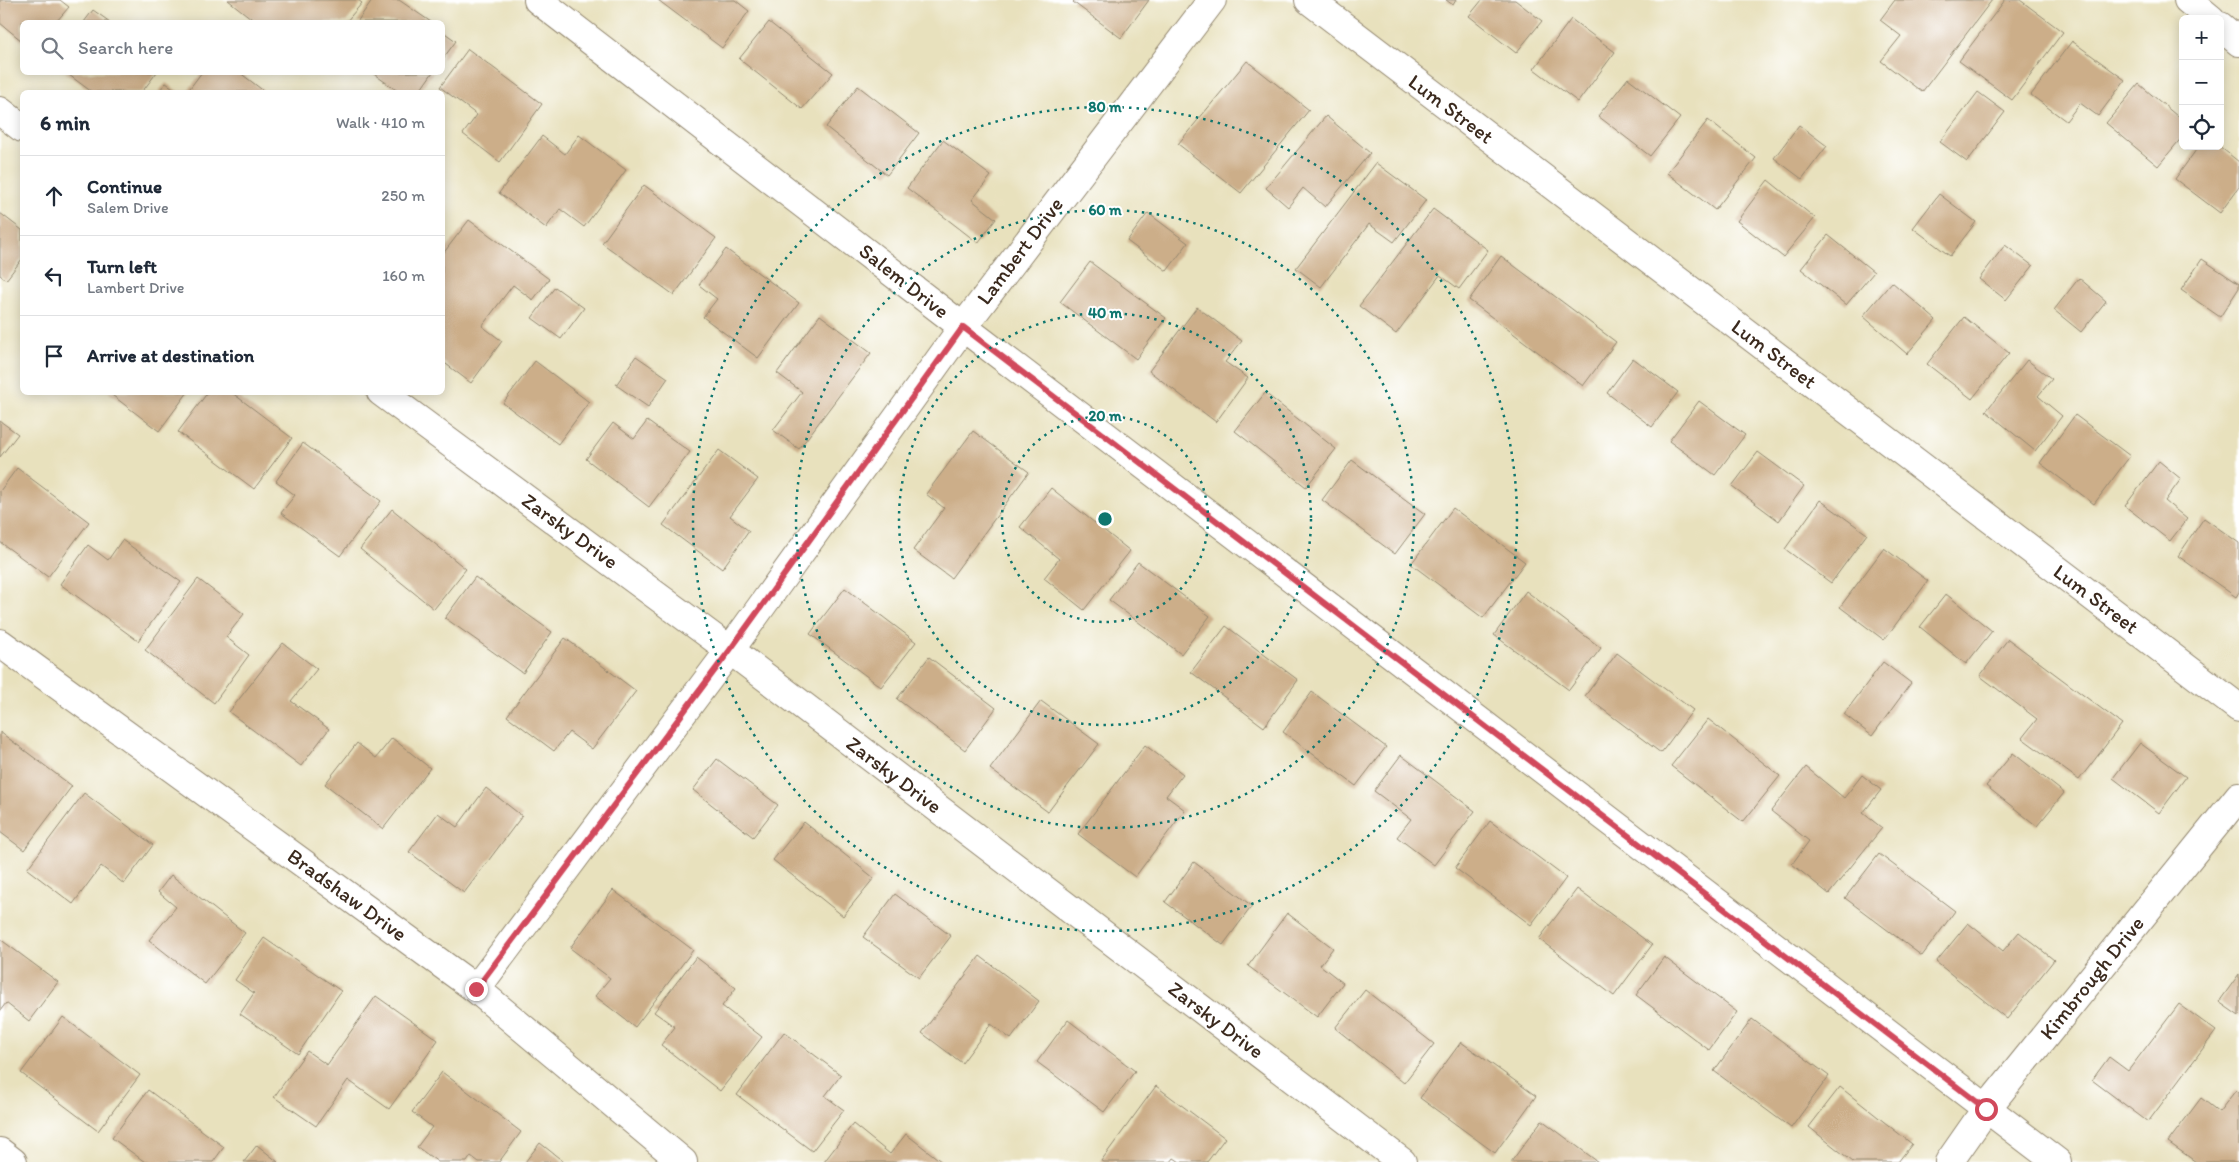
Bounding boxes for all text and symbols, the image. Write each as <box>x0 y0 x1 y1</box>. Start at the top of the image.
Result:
map controls <box>2179 15 2224 150</box>
button: + <box>2179 15 2224 60</box>
search box <box>20 20 445 75</box>
icon: search <box>38 34 66 62</box>
text: Search here <box>78 36 173 59</box>
button: − <box>2179 60 2224 105</box>
street label: Lum Street <box>1404 68 1499 149</box>
text: 80 m <box>1088 98 1122 116</box>
button: locate <box>2179 105 2224 150</box>
text: 6 min <box>40 110 90 135</box>
text: Walk · 410 m <box>336 113 425 132</box>
text: Continue <box>87 175 162 198</box>
icon: ahead <box>40 182 68 210</box>
text: 250 m <box>381 186 425 205</box>
street label: Lambert Drive <box>971 192 1068 309</box>
text: Salem Drive <box>87 198 169 217</box>
text: 60 m <box>1088 201 1122 219</box>
street label: Salem Drive <box>854 238 954 323</box>
text: Turn left <box>87 255 157 278</box>
icon: left <box>40 262 68 290</box>
text: 160 m <box>382 266 425 285</box>
text: Lambert Drive <box>87 278 185 297</box>
text: 40 m <box>1088 304 1123 322</box>
street label: Lum Street <box>1727 313 1822 394</box>
icon: arrive <box>40 342 68 370</box>
text: Arrive at destination <box>87 344 254 367</box>
text: 20 m <box>1088 407 1122 425</box>
street label: Zarsky Drive <box>517 487 623 574</box>
centre of rings <box>1096 510 1114 528</box>
street label: Lum Street <box>2049 558 2144 639</box>
street label: Zarsky Drive <box>842 731 947 819</box>
street label: Bradshaw Drive <box>283 843 412 946</box>
street label: Kimbrough Drive <box>2034 911 2149 1044</box>
street label: Zarsky Drive <box>1164 976 1269 1064</box>
route end <box>465 978 488 1001</box>
route start <box>1975 1098 1998 1121</box>

